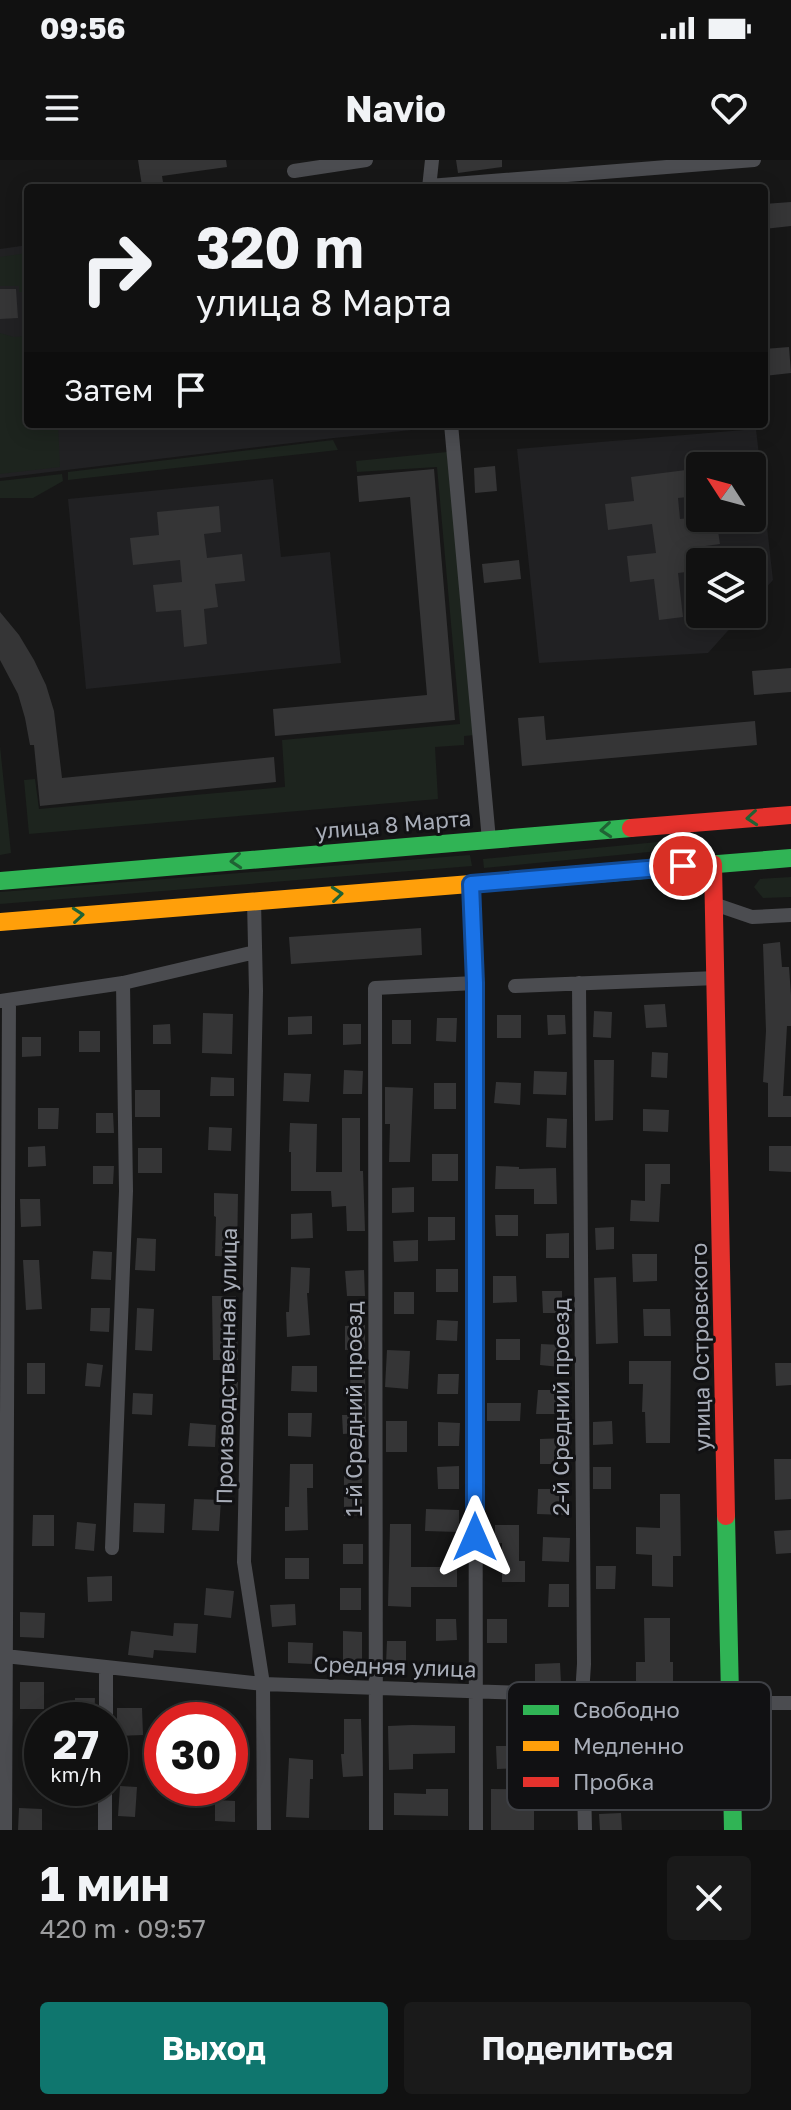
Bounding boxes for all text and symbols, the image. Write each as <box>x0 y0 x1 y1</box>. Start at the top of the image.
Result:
text: 09:56 <box>40 10 126 46</box>
icon: menu <box>40 86 84 130</box>
icon: heart <box>707 86 751 130</box>
text: Navio <box>345 87 446 130</box>
text: 320 m <box>196 213 364 280</box>
icon: right <box>64 216 168 320</box>
text: улица 8 Марта <box>196 281 452 324</box>
icon: arrive <box>169 368 213 412</box>
text: Затем <box>64 372 153 408</box>
north arrow <box>686 452 766 532</box>
map controls <box>686 452 766 628</box>
button: layers <box>686 548 766 628</box>
street label: улица 8 Марта <box>314 804 472 844</box>
one-way arrow <box>745 809 758 826</box>
one-way arrow <box>600 821 613 838</box>
pin <box>649 832 717 900</box>
icon: arrive <box>661 844 705 888</box>
one-way arrow <box>229 852 242 869</box>
one-way arrow <box>331 886 344 903</box>
one-way arrow <box>72 907 85 924</box>
street label: Производственная улица <box>210 1227 242 1505</box>
street label: улица Островского <box>685 1242 715 1452</box>
street label: 2-й Средний проезд <box>547 1298 574 1516</box>
street label: 1-й Средний проезд <box>340 1301 367 1517</box>
position arrow <box>433 1495 517 1579</box>
street label: Средняя улица <box>313 1650 477 1682</box>
legend <box>507 1682 771 1810</box>
text: Свободно <box>573 1696 680 1723</box>
speed limit sign: 30 <box>144 1702 248 1806</box>
text: 27 <box>53 1720 99 1768</box>
text: Медленно <box>573 1732 684 1759</box>
text: km/h <box>51 1762 101 1786</box>
text: Пробка <box>573 1768 654 1795</box>
text: 1 мин <box>40 1854 170 1912</box>
button: close <box>667 1856 751 1940</box>
text: 420 m · 09:57 <box>40 1913 206 1944</box>
button: Выход <box>40 2002 388 2094</box>
button: Поделиться <box>404 2002 751 2094</box>

